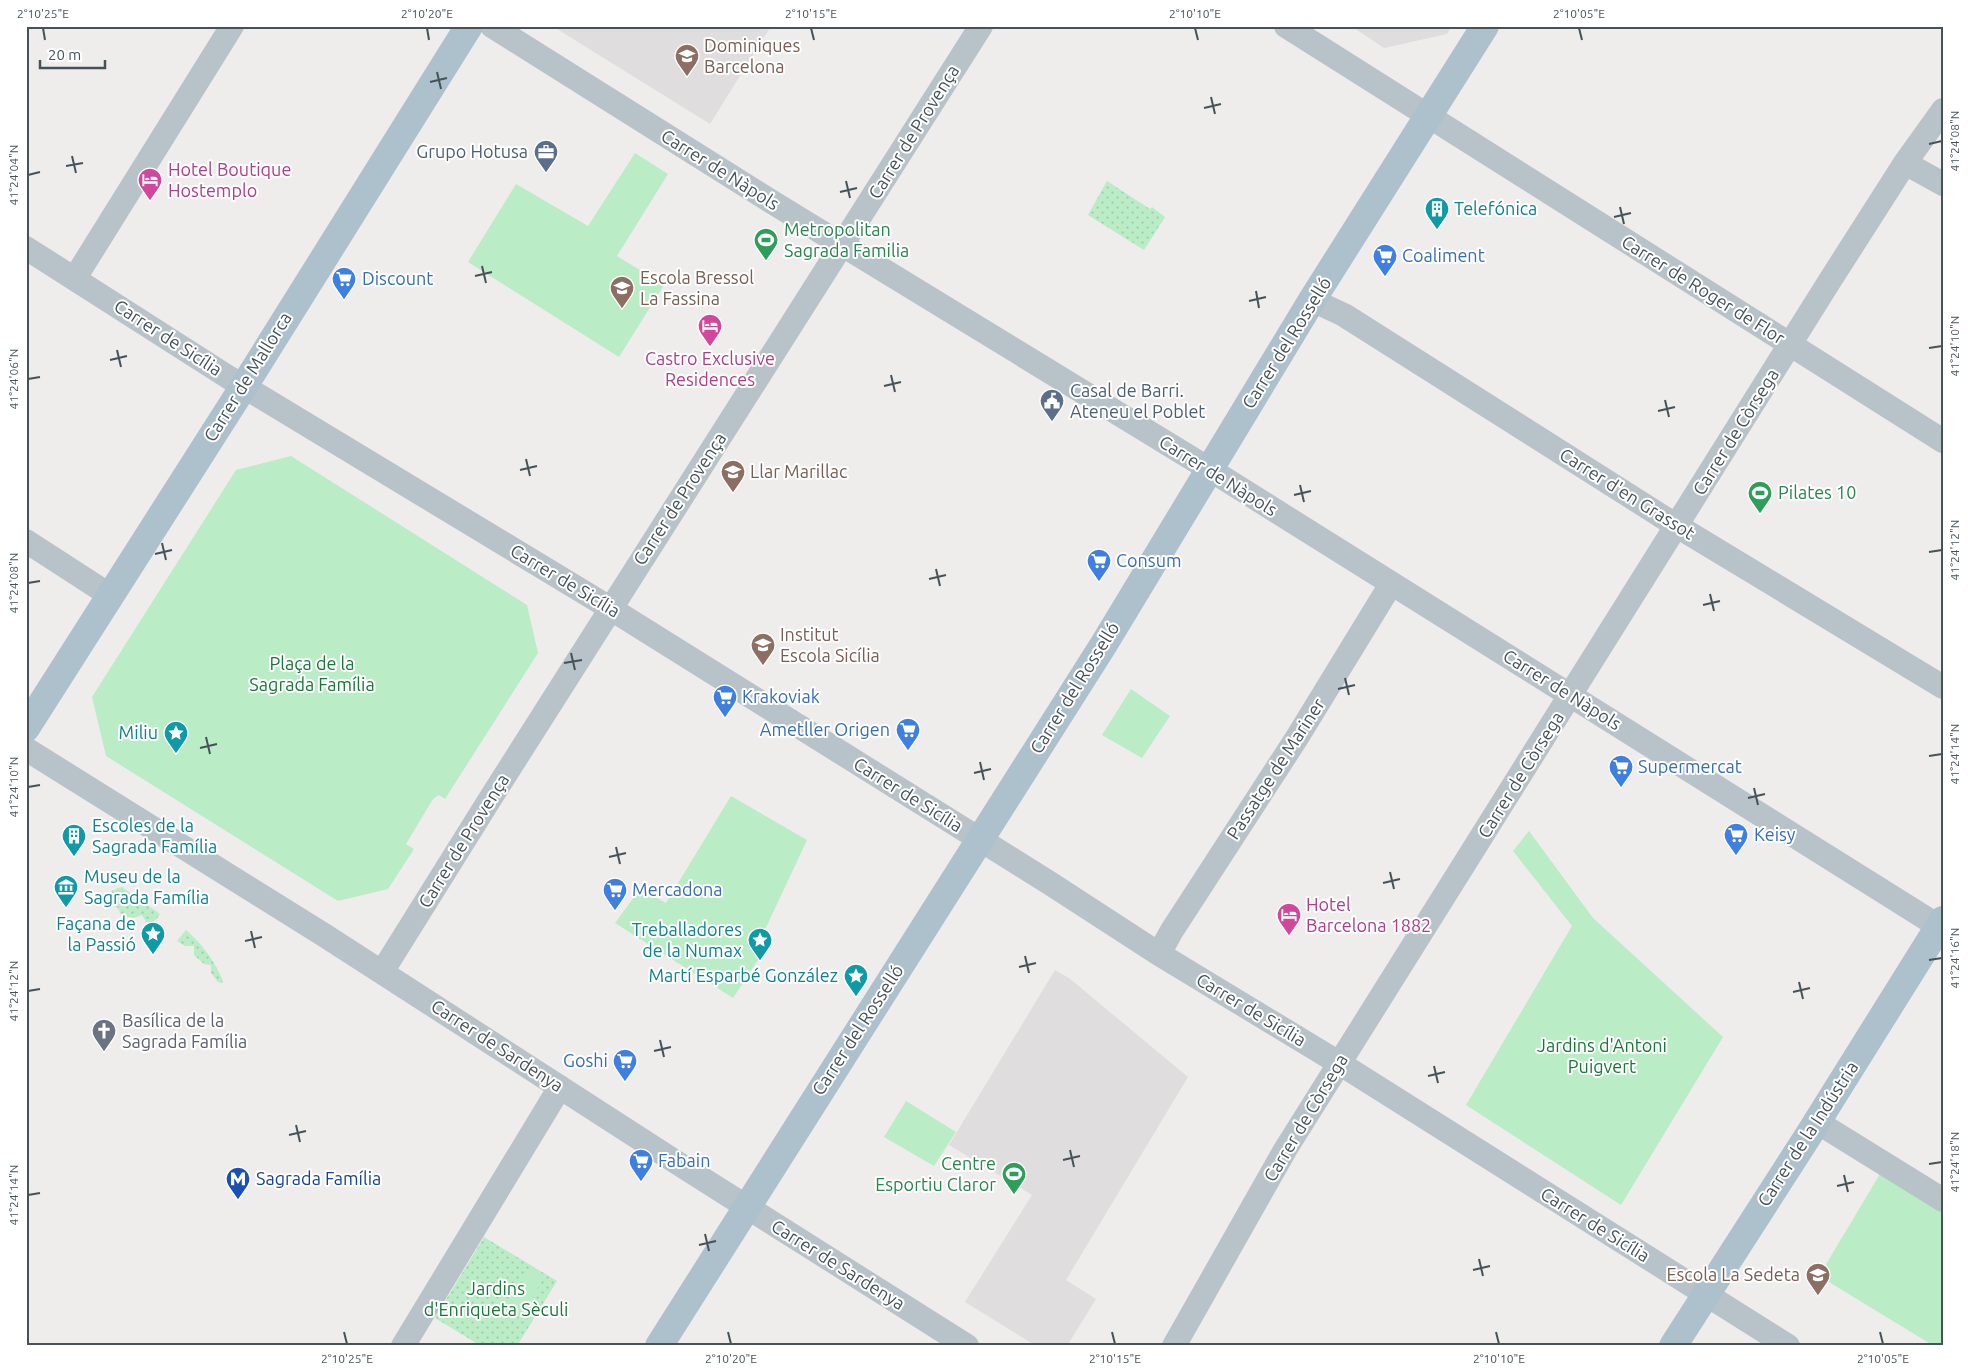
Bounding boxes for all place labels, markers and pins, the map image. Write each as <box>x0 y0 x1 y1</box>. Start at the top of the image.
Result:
place label: Dominiques Barcelona <box>704 35 801 76</box>
school or university icon: Dominiques Barcelona <box>674 43 700 77</box>
office icon: Grupo Hotusa <box>533 139 559 173</box>
place label: Grupo Hotusa <box>416 141 528 161</box>
place label: Hotel Boutique Hostemplo <box>168 159 291 200</box>
hotel icon: Hotel Boutique Hostemplo <box>137 167 163 201</box>
building icon: Telefónica <box>1424 196 1450 230</box>
place label: Telefónica <box>1454 198 1537 218</box>
place label: Metropolitan Sagrada Familia <box>784 219 909 260</box>
sports icon: Metropolitan Sagrada Familia <box>753 227 779 261</box>
supermarket icon: Coaliment <box>1372 243 1398 277</box>
place label: Coaliment <box>1402 245 1485 265</box>
supermarket icon: Discount <box>331 266 357 300</box>
place label: Escola Bressol La Fassina <box>640 267 754 308</box>
place label: Discount <box>362 268 433 288</box>
school or university icon: Escola Bressol La Fassina <box>609 275 635 309</box>
hotel icon: Castro Exclusive Residences <box>697 313 723 347</box>
place label: Castro Exclusive Residences <box>645 348 775 389</box>
place label: Casal de Barri. Ateneu el Poblet <box>1070 380 1205 421</box>
public building icon: Casal de Barri. Ateneu el Poblet <box>1039 388 1065 422</box>
school or university icon: Llar Marillac <box>720 459 746 493</box>
place label: Llar Marillac <box>750 461 847 481</box>
sports icon: Pilates 10 <box>1747 480 1773 514</box>
place label: Pilates 10 <box>1778 482 1856 502</box>
supermarket icon: Consum <box>1086 548 1112 582</box>
place label: Consum <box>1116 550 1181 570</box>
place label: Institut Escola Sicília <box>780 624 880 665</box>
school or university icon: Institut Escola Sicília <box>750 632 776 666</box>
supermarket icon: Krakoviak <box>712 684 738 718</box>
place label: Krakoviak <box>742 686 820 706</box>
supermarket icon: Ametller Origen <box>895 717 921 751</box>
place label: Ametller Origen <box>760 719 890 739</box>
place icon: Miliu <box>163 720 189 754</box>
place label: Miliu <box>119 722 158 742</box>
supermarket icon: Supermercat <box>1608 754 1634 788</box>
place label: Supermercat <box>1638 756 1742 776</box>
place label: Escoles de la Sagrada Família <box>92 815 217 856</box>
supermarket icon: Keisy <box>1723 822 1749 856</box>
building icon: Escoles de la Sagrada Família <box>61 823 87 857</box>
place label: Keisy <box>1754 824 1796 844</box>
place label: Museu de la Sagrada Família <box>84 866 209 907</box>
museum icon: Museu de la Sagrada Família <box>53 874 79 908</box>
supermarket icon: Mercadona <box>602 877 628 911</box>
place label: Mercadona <box>632 879 723 899</box>
place label: Hotel Barcelona 1882 <box>1306 894 1431 935</box>
hotel icon: Hotel Barcelona 1882 <box>1276 902 1302 936</box>
place label: Façana de la Passió <box>56 913 136 954</box>
place label: Treballadores de la Numax <box>632 919 742 960</box>
place icon: Façana de la Passió <box>140 921 166 955</box>
place icon: Treballadores de la Numax <box>747 927 773 961</box>
place icon: Martí Esparbé González <box>843 963 869 997</box>
place label: Martí Esparbé González <box>648 965 838 985</box>
place label: Basílica de la Sagrada Família <box>122 1010 247 1051</box>
church icon: Basílica de la Sagrada Família <box>91 1018 117 1052</box>
supermarket icon: Goshi <box>612 1048 638 1082</box>
place label: Goshi <box>563 1050 608 1070</box>
supermarket icon: Fabain <box>628 1148 654 1182</box>
place label: Fabain <box>658 1150 710 1170</box>
place label: Centre Esportiu Claror <box>875 1153 996 1194</box>
sports icon: Centre Esportiu Claror <box>1001 1161 1027 1195</box>
metro station icon: Sagrada Família <box>225 1166 251 1200</box>
place label: Sagrada Família <box>256 1168 381 1188</box>
school or university icon: Escola La Sedeta <box>1805 1262 1831 1296</box>
place label: Escola La Sedeta <box>1666 1264 1800 1284</box>

